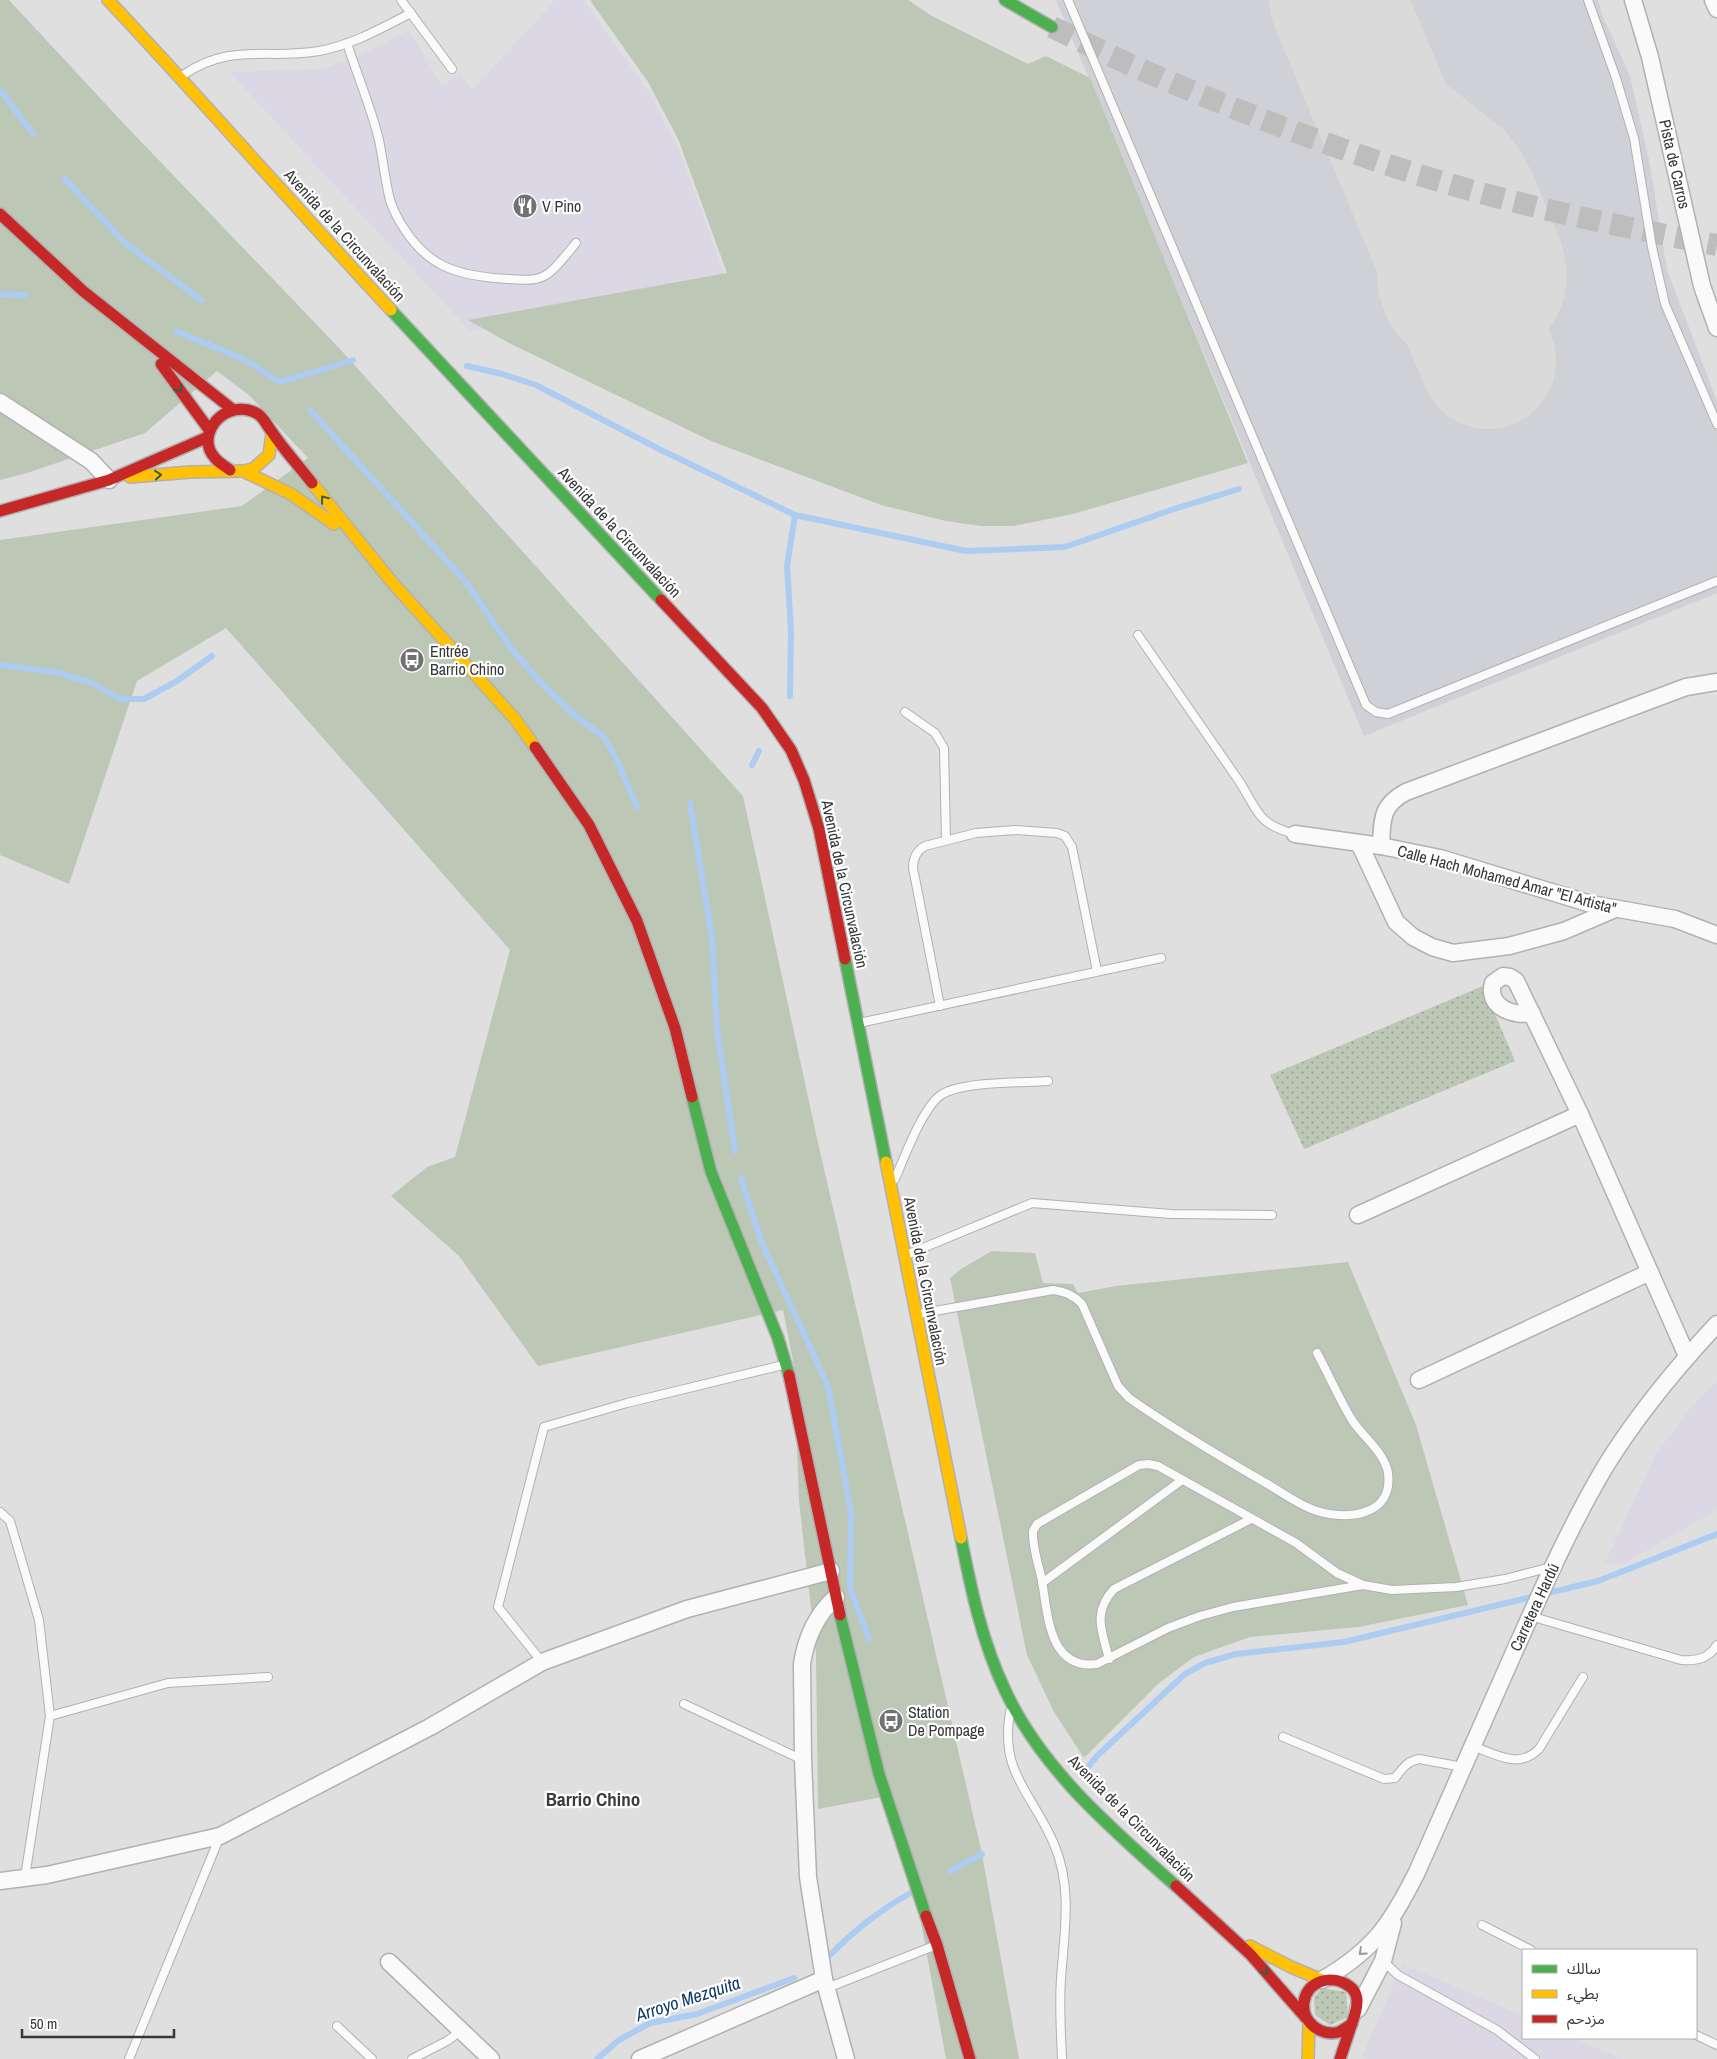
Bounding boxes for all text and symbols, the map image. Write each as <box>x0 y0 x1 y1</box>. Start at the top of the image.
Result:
street label: Pista de Carros <box>1654 117 1696 211</box>
street label: Avenida de la Circunvalación <box>279 163 410 306</box>
restaurant icon: V Pino <box>512 193 538 219</box>
place label: V Pino <box>542 195 581 217</box>
one-way arrow <box>173 383 182 392</box>
street label: Avenida de la Circunvalación <box>553 461 686 602</box>
one-way arrow <box>154 469 162 480</box>
one-way arrow <box>322 496 330 505</box>
place label: Entrée Barrio Chino <box>430 640 504 680</box>
bus stop icon: Entrée Barrio Chino <box>399 647 425 673</box>
street label: Avenida de la Circunvalación <box>816 797 874 970</box>
street label: Calle Hach Mohamed Amar "El Artista" <box>1395 839 1619 919</box>
street label: Avenida de la Circunvalación <box>899 1194 953 1367</box>
street label: Carretera Hardú <box>1504 1559 1564 1655</box>
place label: Station De Pompage <box>908 1701 985 1741</box>
bus stop icon: Station De Pompage <box>878 1708 904 1734</box>
street label: Avenida de la Circunvalación <box>1063 1749 1200 1886</box>
district label: Barrio Chino <box>546 1786 640 1812</box>
one-way arrow <box>1359 1946 1368 1955</box>
legend <box>1522 1949 1697 2039</box>
text: سالك <box>1567 1958 1601 1979</box>
one-way arrow <box>1259 1965 1268 1974</box>
water label: Arroyo Mezquita <box>632 1970 743 2027</box>
text: بطيء <box>1567 1983 1599 2005</box>
scale bar <box>22 2006 175 2038</box>
text: مزدحم <box>1567 2008 1605 2030</box>
text: 50 m <box>30 2013 57 2034</box>

